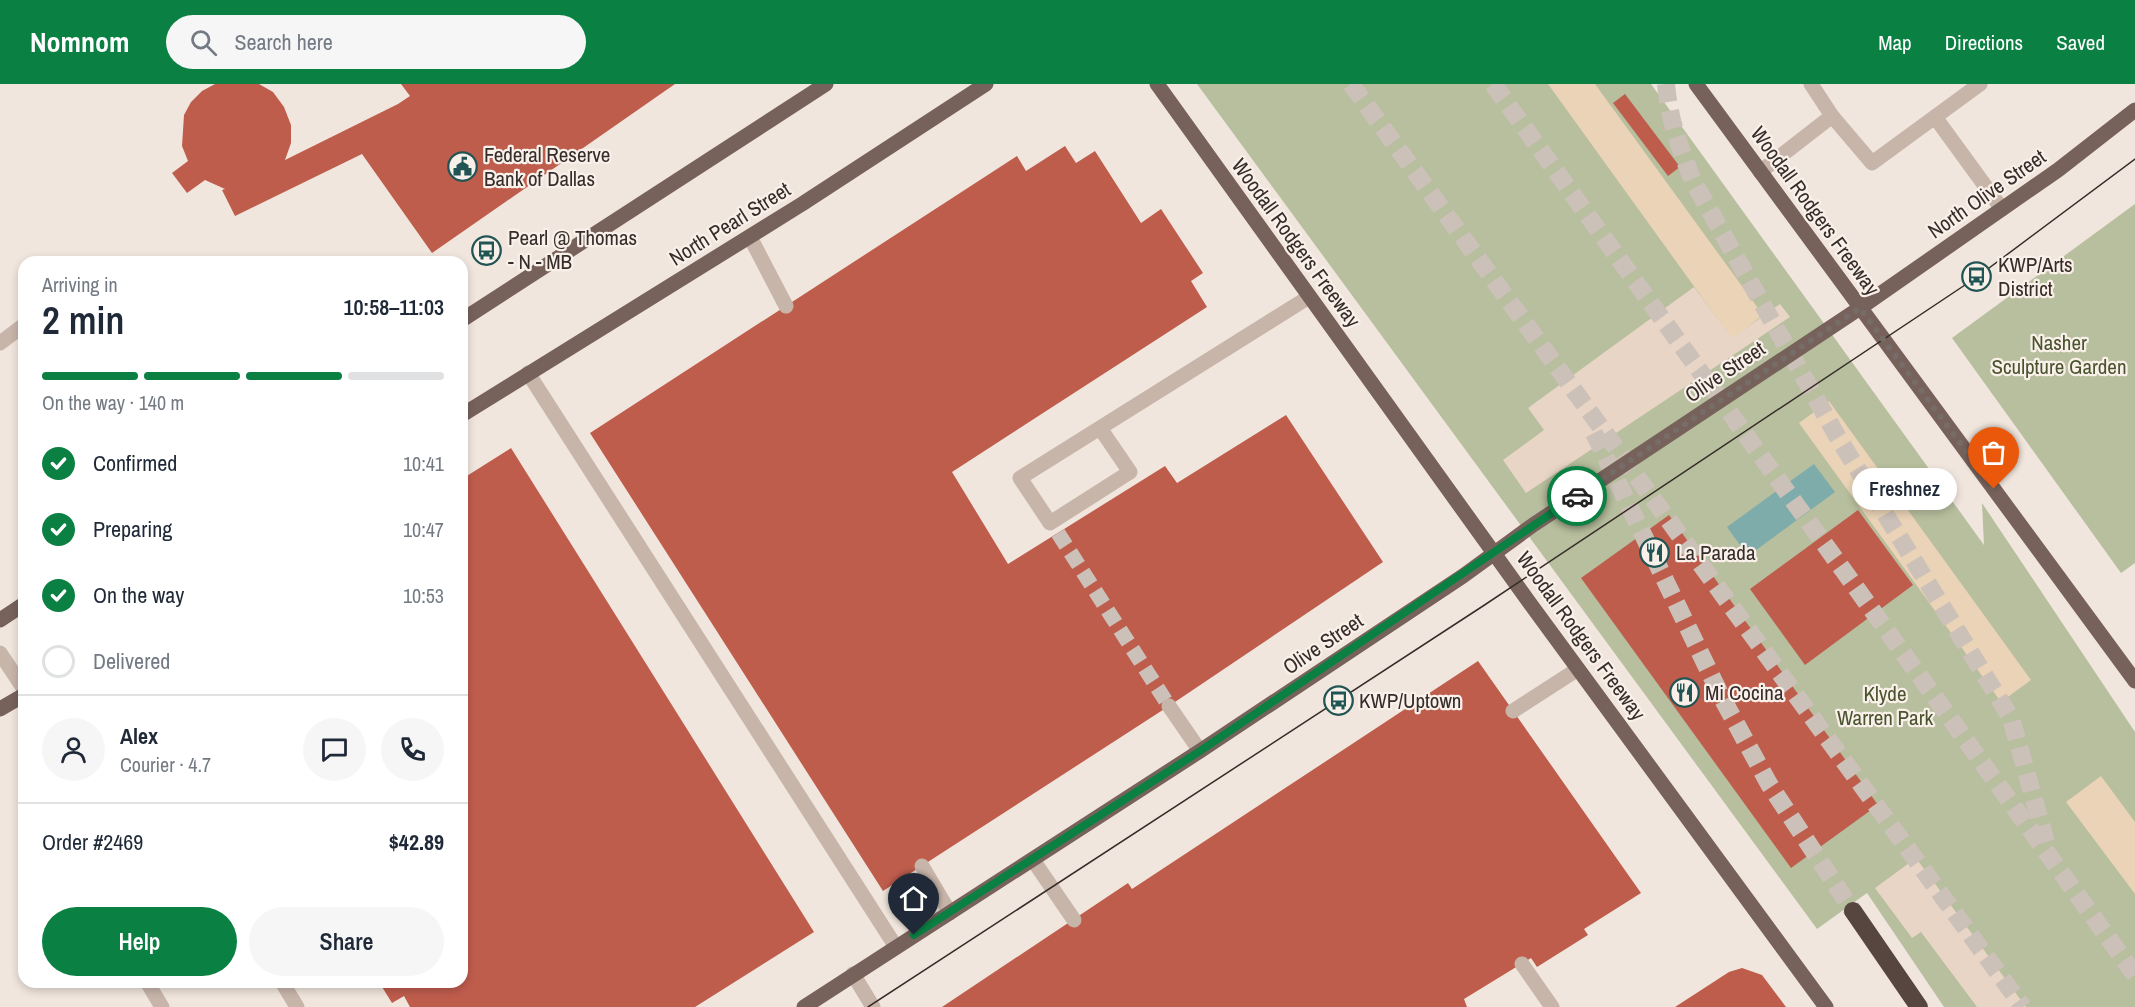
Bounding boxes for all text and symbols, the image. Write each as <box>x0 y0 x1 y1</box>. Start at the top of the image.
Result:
search box <box>166 15 586 69</box>
text: Nomnom <box>30 23 130 61</box>
icon: search <box>187 26 220 59</box>
text: Search here <box>235 27 333 57</box>
text: Map <box>1878 28 1912 57</box>
text: Directions <box>1945 28 2023 57</box>
text: Saved <box>2056 28 2105 57</box>
street label: Woodall Rodgers Freeway <box>1744 120 1887 301</box>
place label: Federal Reserve Bank of Dallas <box>484 140 610 193</box>
street label: North Olive Street <box>1922 142 2052 245</box>
public building icon: Federal Reserve Bank of Dallas <box>447 151 479 183</box>
street label: Woodall Rodgers Freeway <box>1225 152 1368 333</box>
street label: North Pearl Street <box>664 175 796 272</box>
place label: Pearl @ Thomas - N - MB <box>508 223 637 276</box>
bus stop icon: Pearl @ Thomas - N - MB <box>471 234 503 266</box>
place label: KWP/Arts District <box>1998 250 2073 303</box>
bus stop icon: KWP/Arts District <box>1961 261 1993 293</box>
text: Arriving in <box>42 271 118 298</box>
text: 10:58–11:03 <box>343 292 444 322</box>
text: 2 min <box>42 294 124 346</box>
park label: Nasher Sculpture Garden <box>1992 328 2126 381</box>
street label: Olive Street <box>1679 334 1771 409</box>
text: On the way · 140 m <box>42 389 184 416</box>
pin <box>1968 427 2019 489</box>
icon: bag <box>1977 436 2010 469</box>
icon: check <box>42 447 75 480</box>
text: Confirmed <box>93 448 177 478</box>
text: 10:41 <box>403 450 444 477</box>
courier <box>1547 466 1607 526</box>
callout: Freshnez <box>1853 468 1958 510</box>
text: Freshnez <box>1869 475 1940 502</box>
icon: car <box>1561 480 1594 513</box>
icon: check <box>42 513 75 546</box>
text: Preparing <box>93 514 172 544</box>
text: 10:47 <box>403 516 444 543</box>
restaurant icon: La Parada <box>1639 537 1671 569</box>
place label: La Parada <box>1676 538 1756 567</box>
street label: Woodall Rodgers Freeway <box>1510 545 1653 726</box>
icon: check <box>42 579 75 612</box>
text: On the way <box>93 580 184 610</box>
text: 10:53 <box>403 582 444 609</box>
street label: Olive Street <box>1277 606 1369 681</box>
text: Delivered <box>93 646 170 676</box>
restaurant icon: Mi Cocina <box>1668 677 1700 709</box>
place label: Mi Cocina <box>1705 678 1784 707</box>
park label: Klyde Warren Park <box>1837 679 1933 732</box>
bus stop icon: KWP/Uptown <box>1322 685 1354 717</box>
place label: KWP/Uptown <box>1359 686 1461 715</box>
button: person <box>42 718 105 781</box>
button: chat <box>303 718 366 781</box>
button: phone <box>381 718 444 781</box>
text: Alex <box>120 721 158 751</box>
text: Courier · 4.7 <box>120 751 211 778</box>
text: Order #2469 <box>42 827 143 857</box>
text: $42.89 <box>389 827 444 857</box>
pin <box>888 873 939 935</box>
icon: home <box>897 882 930 915</box>
button: Help <box>42 907 237 976</box>
button: Share <box>249 907 444 976</box>

